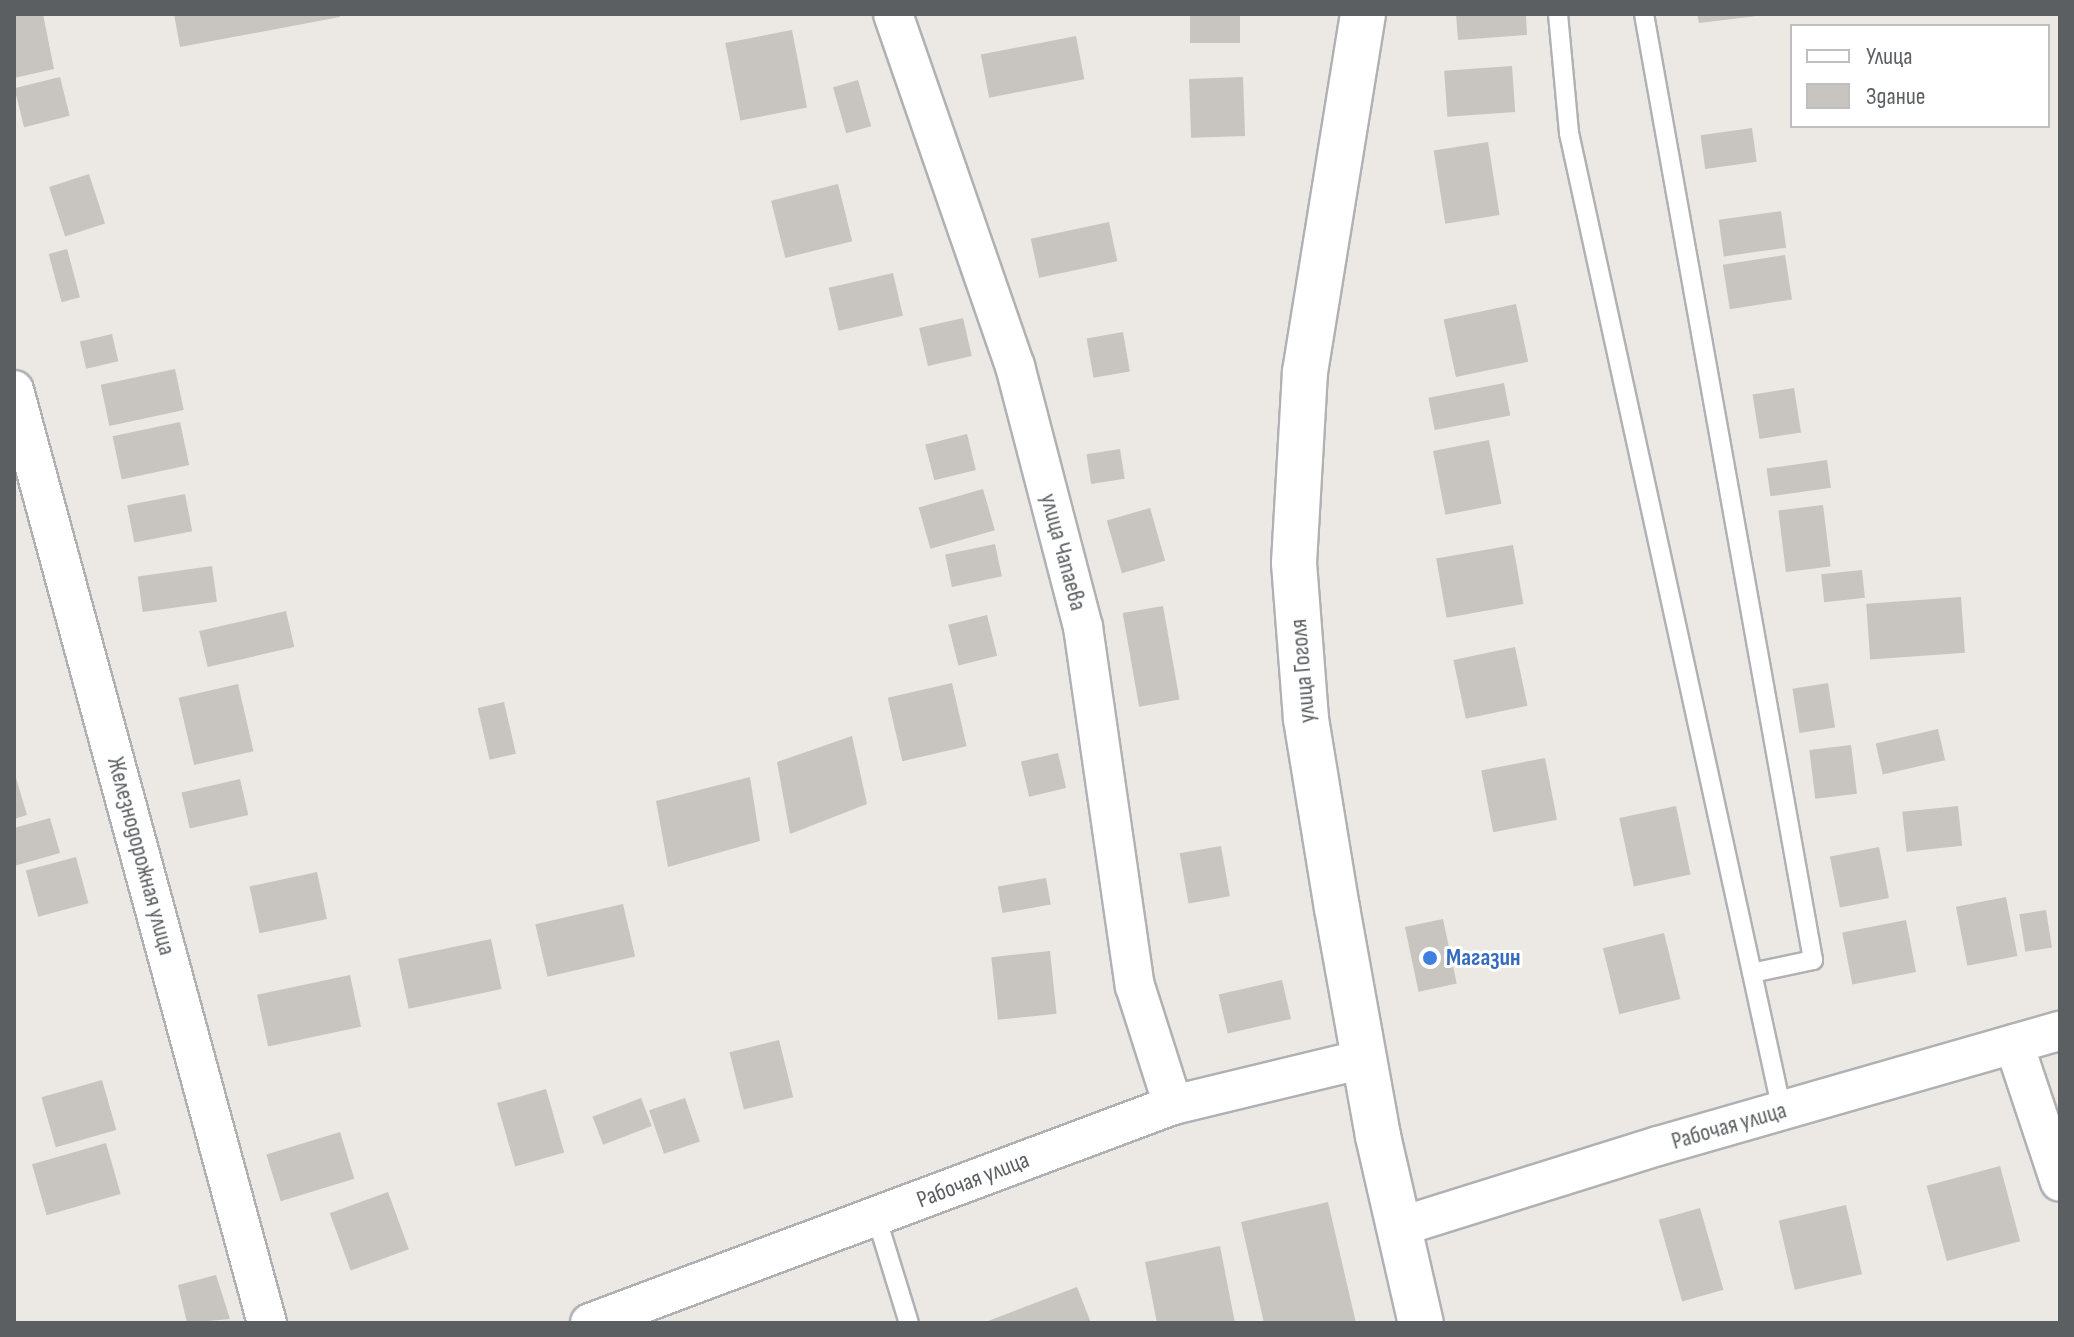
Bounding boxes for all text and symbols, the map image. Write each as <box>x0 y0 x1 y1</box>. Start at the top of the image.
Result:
legend <box>1790 24 2050 128</box>
text: Улица <box>1866 42 1912 71</box>
text: Здание <box>1866 82 1925 111</box>
street label: улица Чапаева <box>1034 490 1092 614</box>
street label: улица Гоголя <box>1284 618 1322 724</box>
street label: Железнодорожная улица <box>101 754 181 958</box>
place label: Магазин <box>1446 944 1520 972</box>
marker: Магазин <box>1421 949 1439 967</box>
street label: Рабочая улица <box>1668 1096 1790 1156</box>
street label: Рабочая улица <box>913 1145 1033 1215</box>

